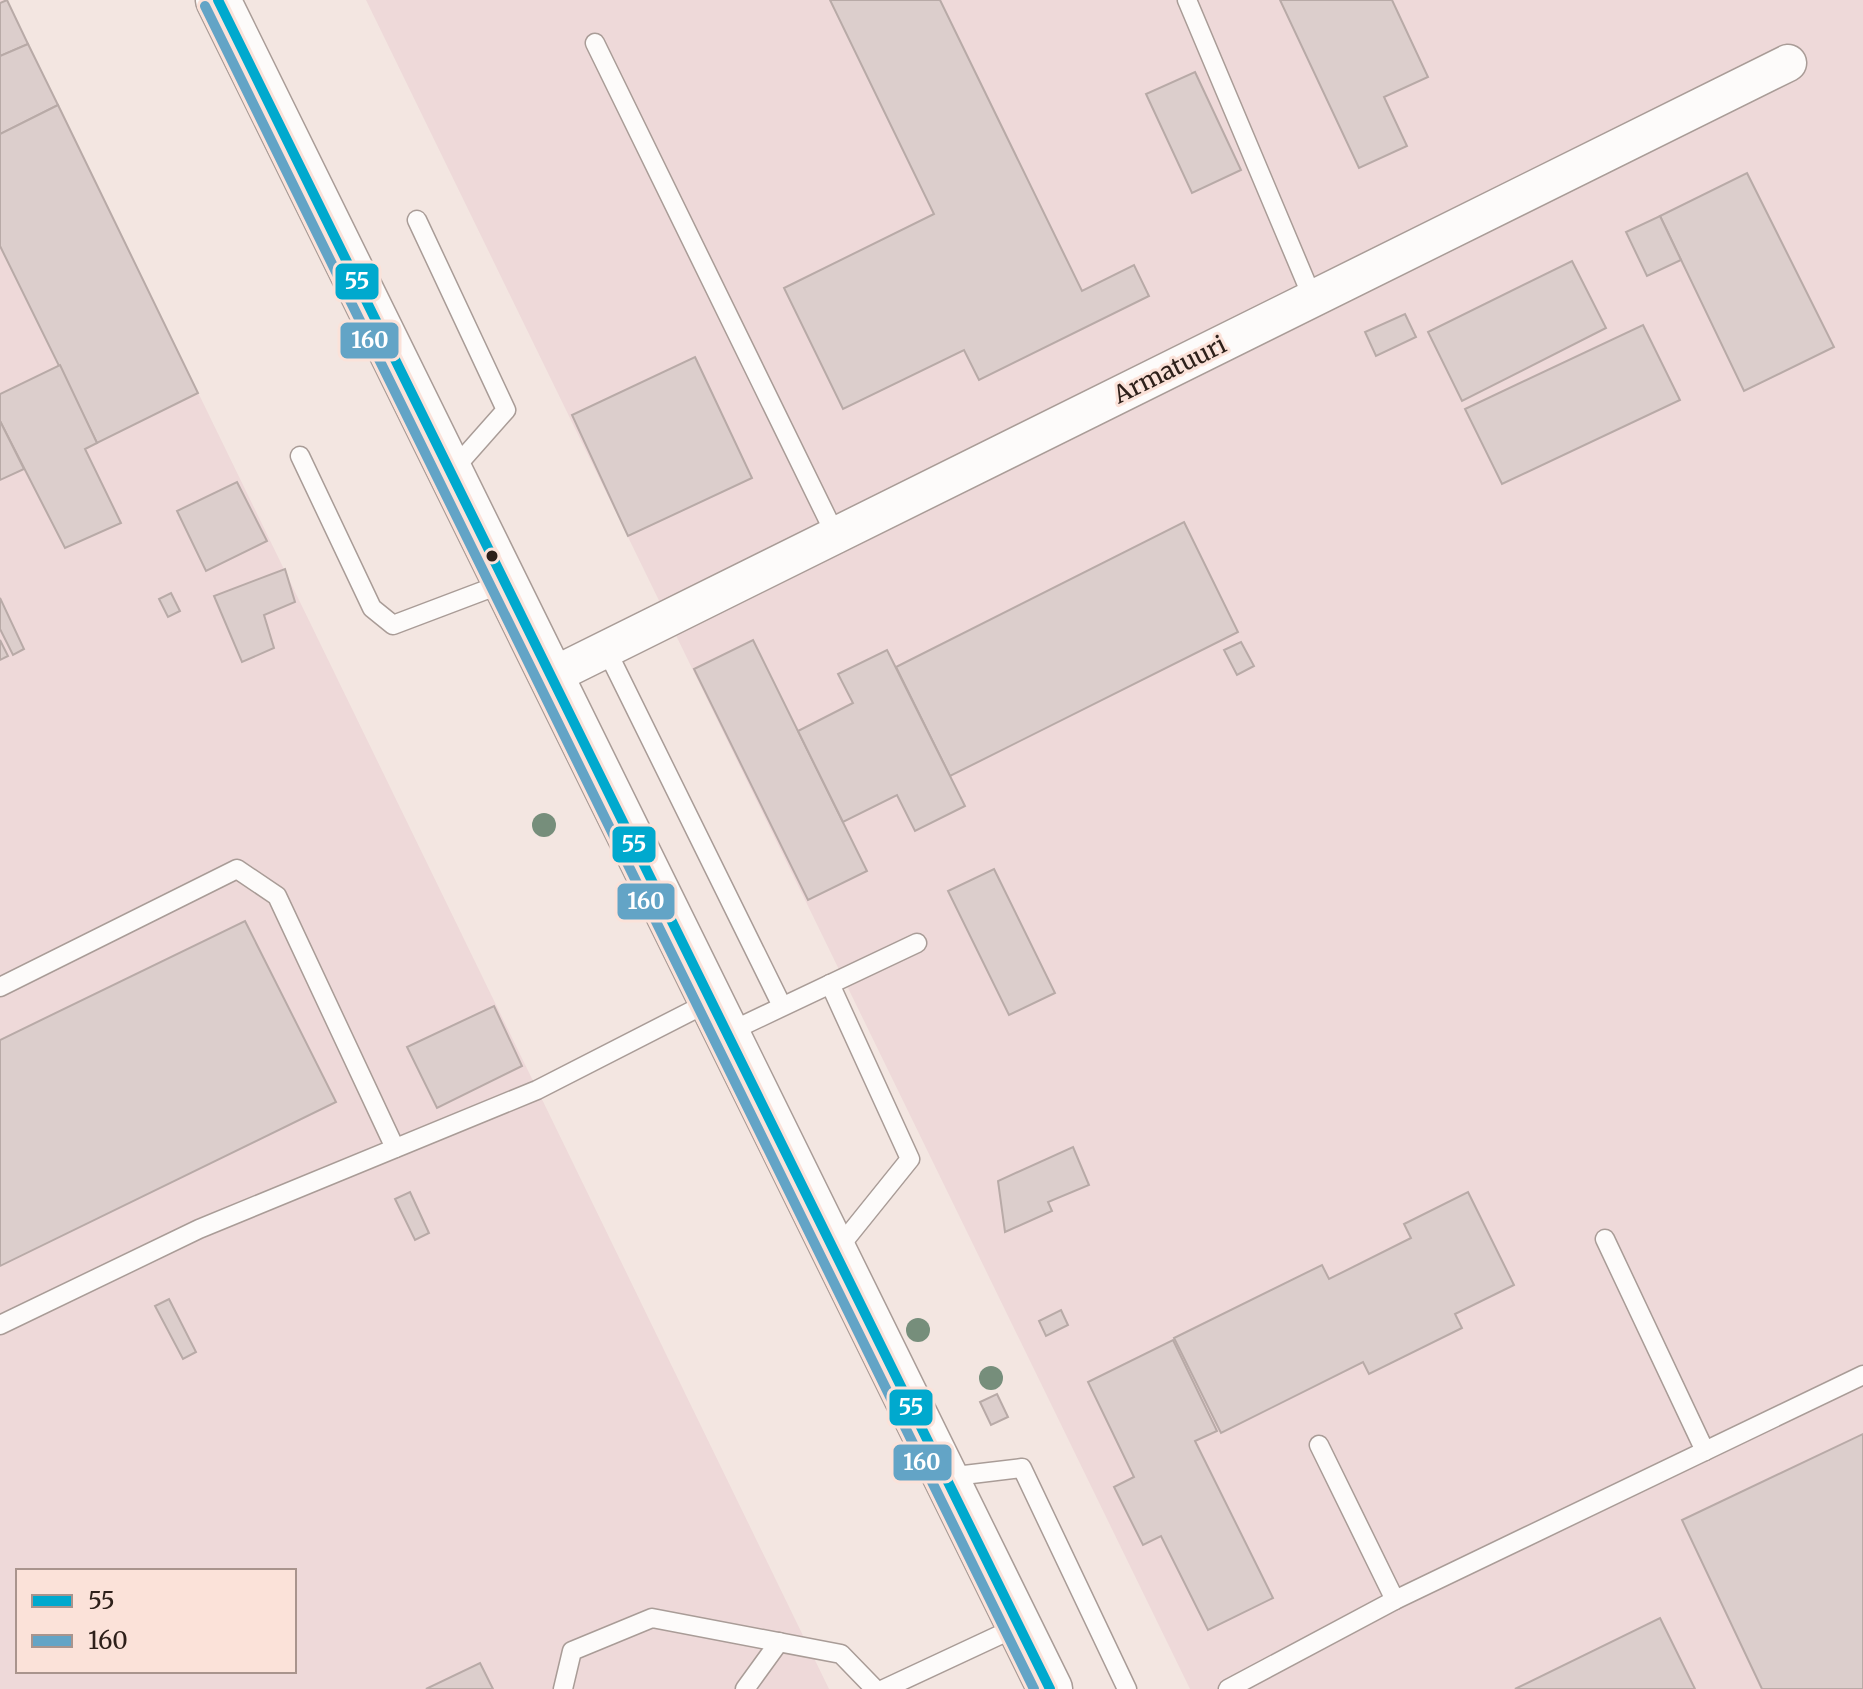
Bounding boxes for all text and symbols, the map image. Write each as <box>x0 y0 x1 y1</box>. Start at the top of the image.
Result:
line badge: 55 <box>334 262 380 301</box>
text: 55 <box>345 267 369 295</box>
line badge: 160 <box>339 321 400 360</box>
text: 160 <box>351 326 389 354</box>
street label: Armatuuri <box>1107 329 1232 411</box>
unlabelled marker <box>484 548 500 564</box>
line badge: 55 <box>611 825 657 864</box>
text: 55 <box>622 830 646 858</box>
line badge: 160 <box>616 882 676 921</box>
text: 160 <box>627 887 665 915</box>
line badge: 55 <box>888 1388 934 1427</box>
text: 55 <box>899 1393 923 1421</box>
line badge: 160 <box>892 1443 953 1482</box>
text: 160 <box>903 1448 941 1476</box>
legend <box>16 1569 296 1673</box>
text: 55 <box>88 1585 115 1616</box>
text: 160 <box>88 1625 128 1656</box>

